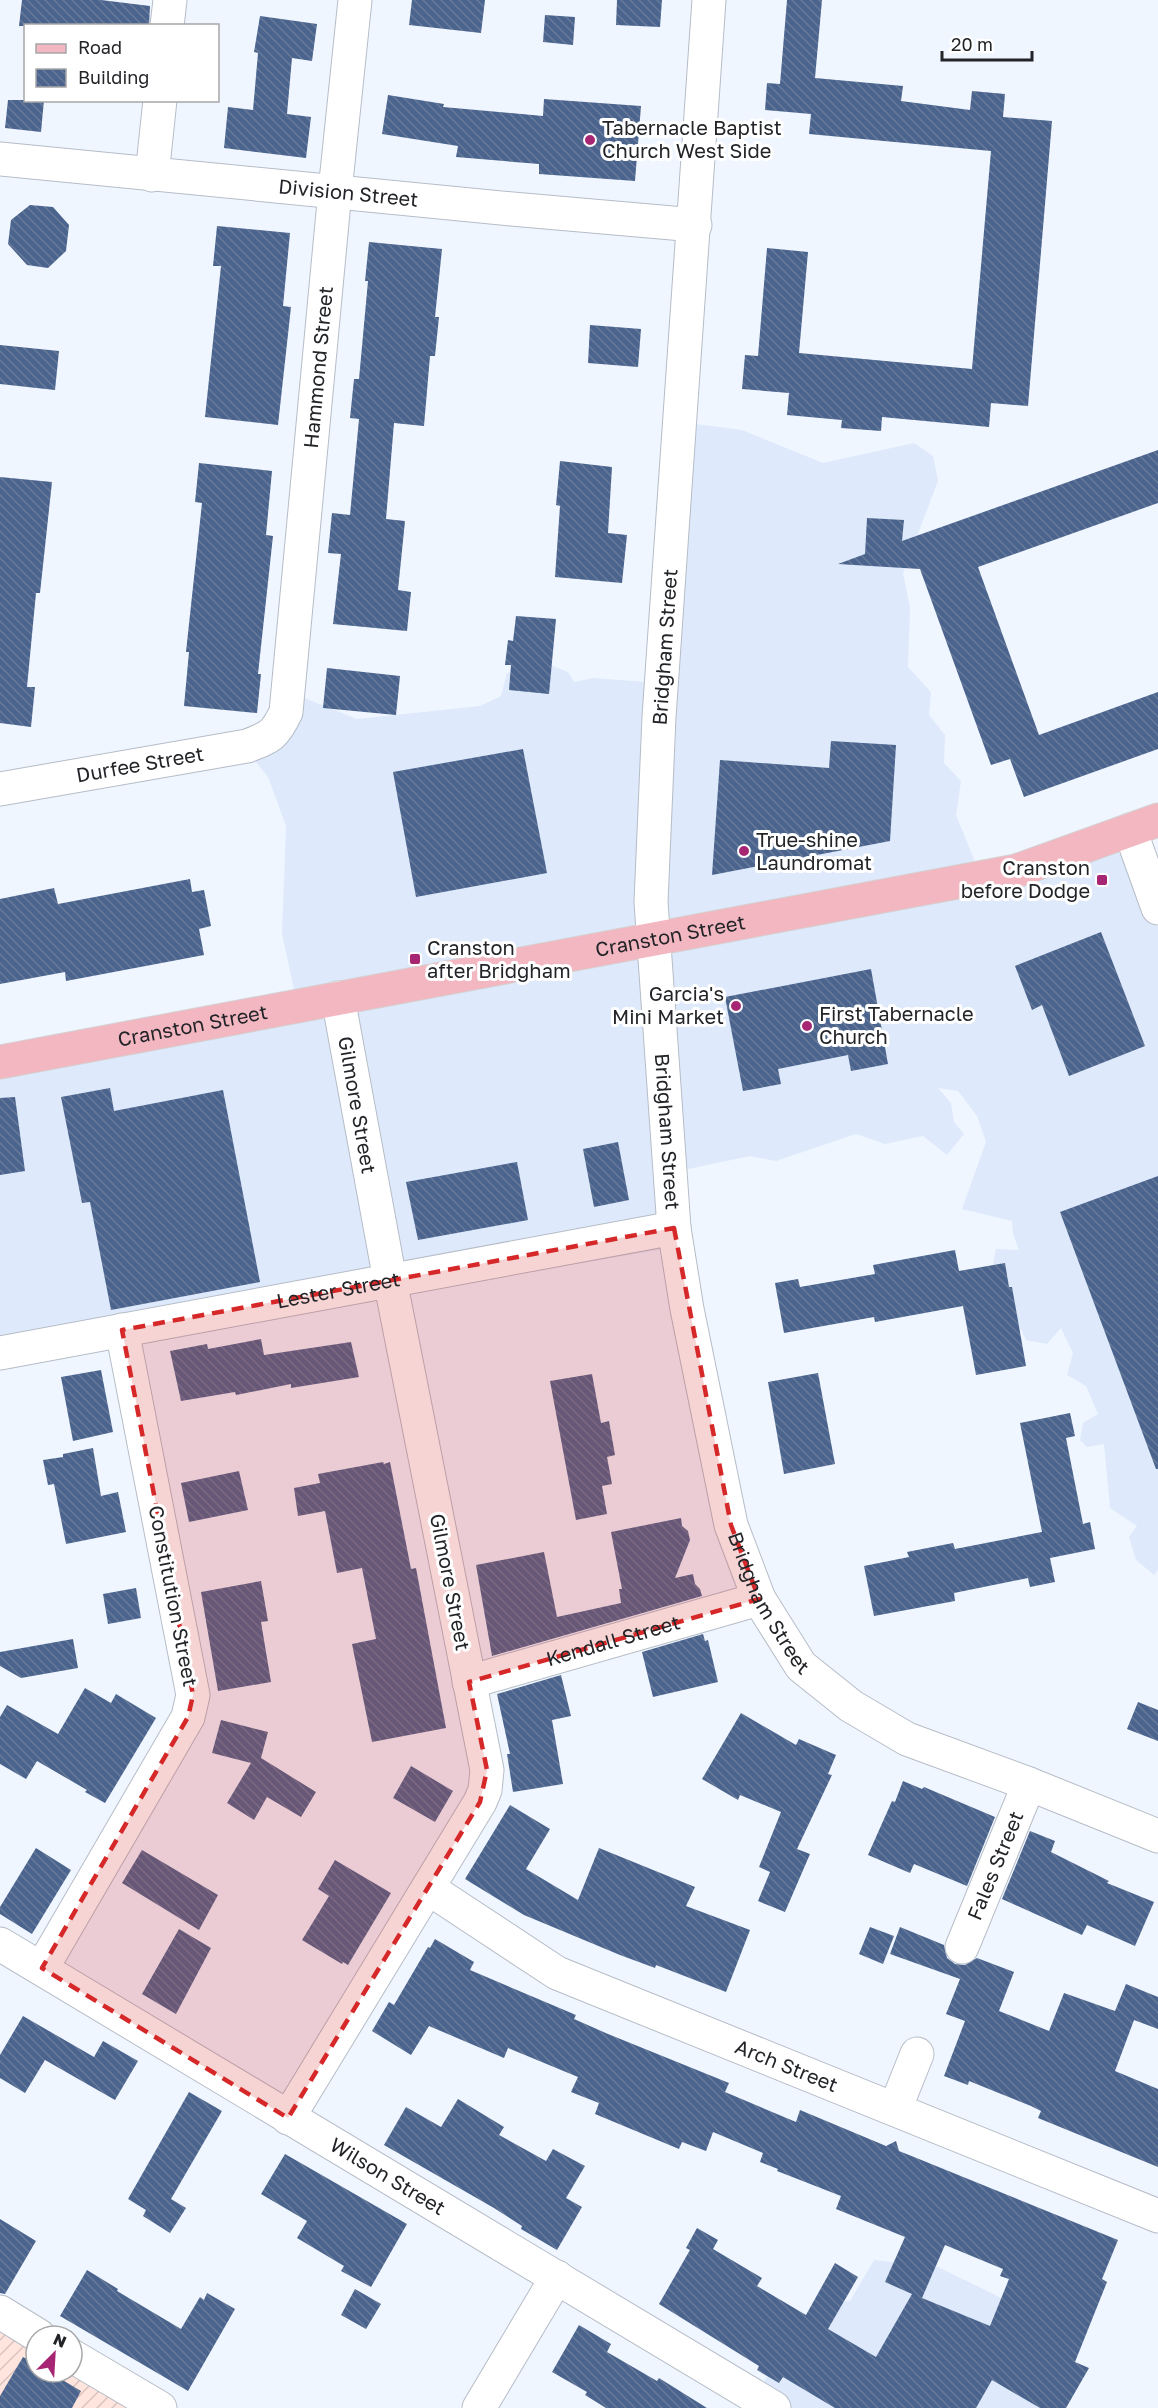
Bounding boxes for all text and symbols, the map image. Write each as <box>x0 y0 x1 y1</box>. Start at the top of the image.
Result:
legend <box>24 24 219 102</box>
scale bar <box>942 24 1032 62</box>
text: 20 m <box>951 33 993 55</box>
text: Road <box>78 36 122 58</box>
text: Building <box>78 66 149 88</box>
place label: Tabernacle Baptist Church West Side <box>602 115 782 162</box>
marker: Tabernacle Baptist Church West Side <box>583 133 597 147</box>
street label: Division Street <box>277 173 420 211</box>
street label: Hammond Street <box>298 285 337 449</box>
street label: Bridgham Street <box>647 568 681 726</box>
street label: Durfee Street <box>74 741 205 787</box>
place label: True-shine Laundromat <box>756 827 872 874</box>
marker: True-shine Laundromat <box>737 844 751 858</box>
place label: Cranston before Dodge <box>961 855 1090 902</box>
marker: Cranston before Dodge <box>1095 873 1109 887</box>
street label: Cranston Street <box>593 909 747 961</box>
place label: Cranston after Bridgham <box>427 935 571 982</box>
marker: Cranston after Bridgham <box>408 952 422 966</box>
place label: Garcia's Mini Market <box>612 981 724 1028</box>
street label: Cranston Street <box>116 999 269 1051</box>
marker: Garcia's Mini Market <box>729 999 743 1013</box>
place label: First Tabernacle Church <box>819 1001 974 1048</box>
marker: First Tabernacle Church <box>800 1019 814 1033</box>
street label: Gilmore Street <box>334 1034 382 1175</box>
street label: Bridgham Street <box>651 1052 686 1210</box>
street label: Lester Street <box>274 1266 402 1312</box>
street label: Constitution Street <box>145 1503 203 1688</box>
street label: Gilmore Street <box>426 1511 476 1652</box>
street label: Bridgham Street <box>724 1528 815 1679</box>
street label: Kendall Street <box>543 1609 683 1670</box>
street label: Fales Street <box>961 1807 1028 1923</box>
street label: Arch Street <box>732 2033 842 2096</box>
street label: Wilson Street <box>326 2132 450 2219</box>
north arrow <box>24 2324 84 2384</box>
text: N <box>50 2329 70 2352</box>

